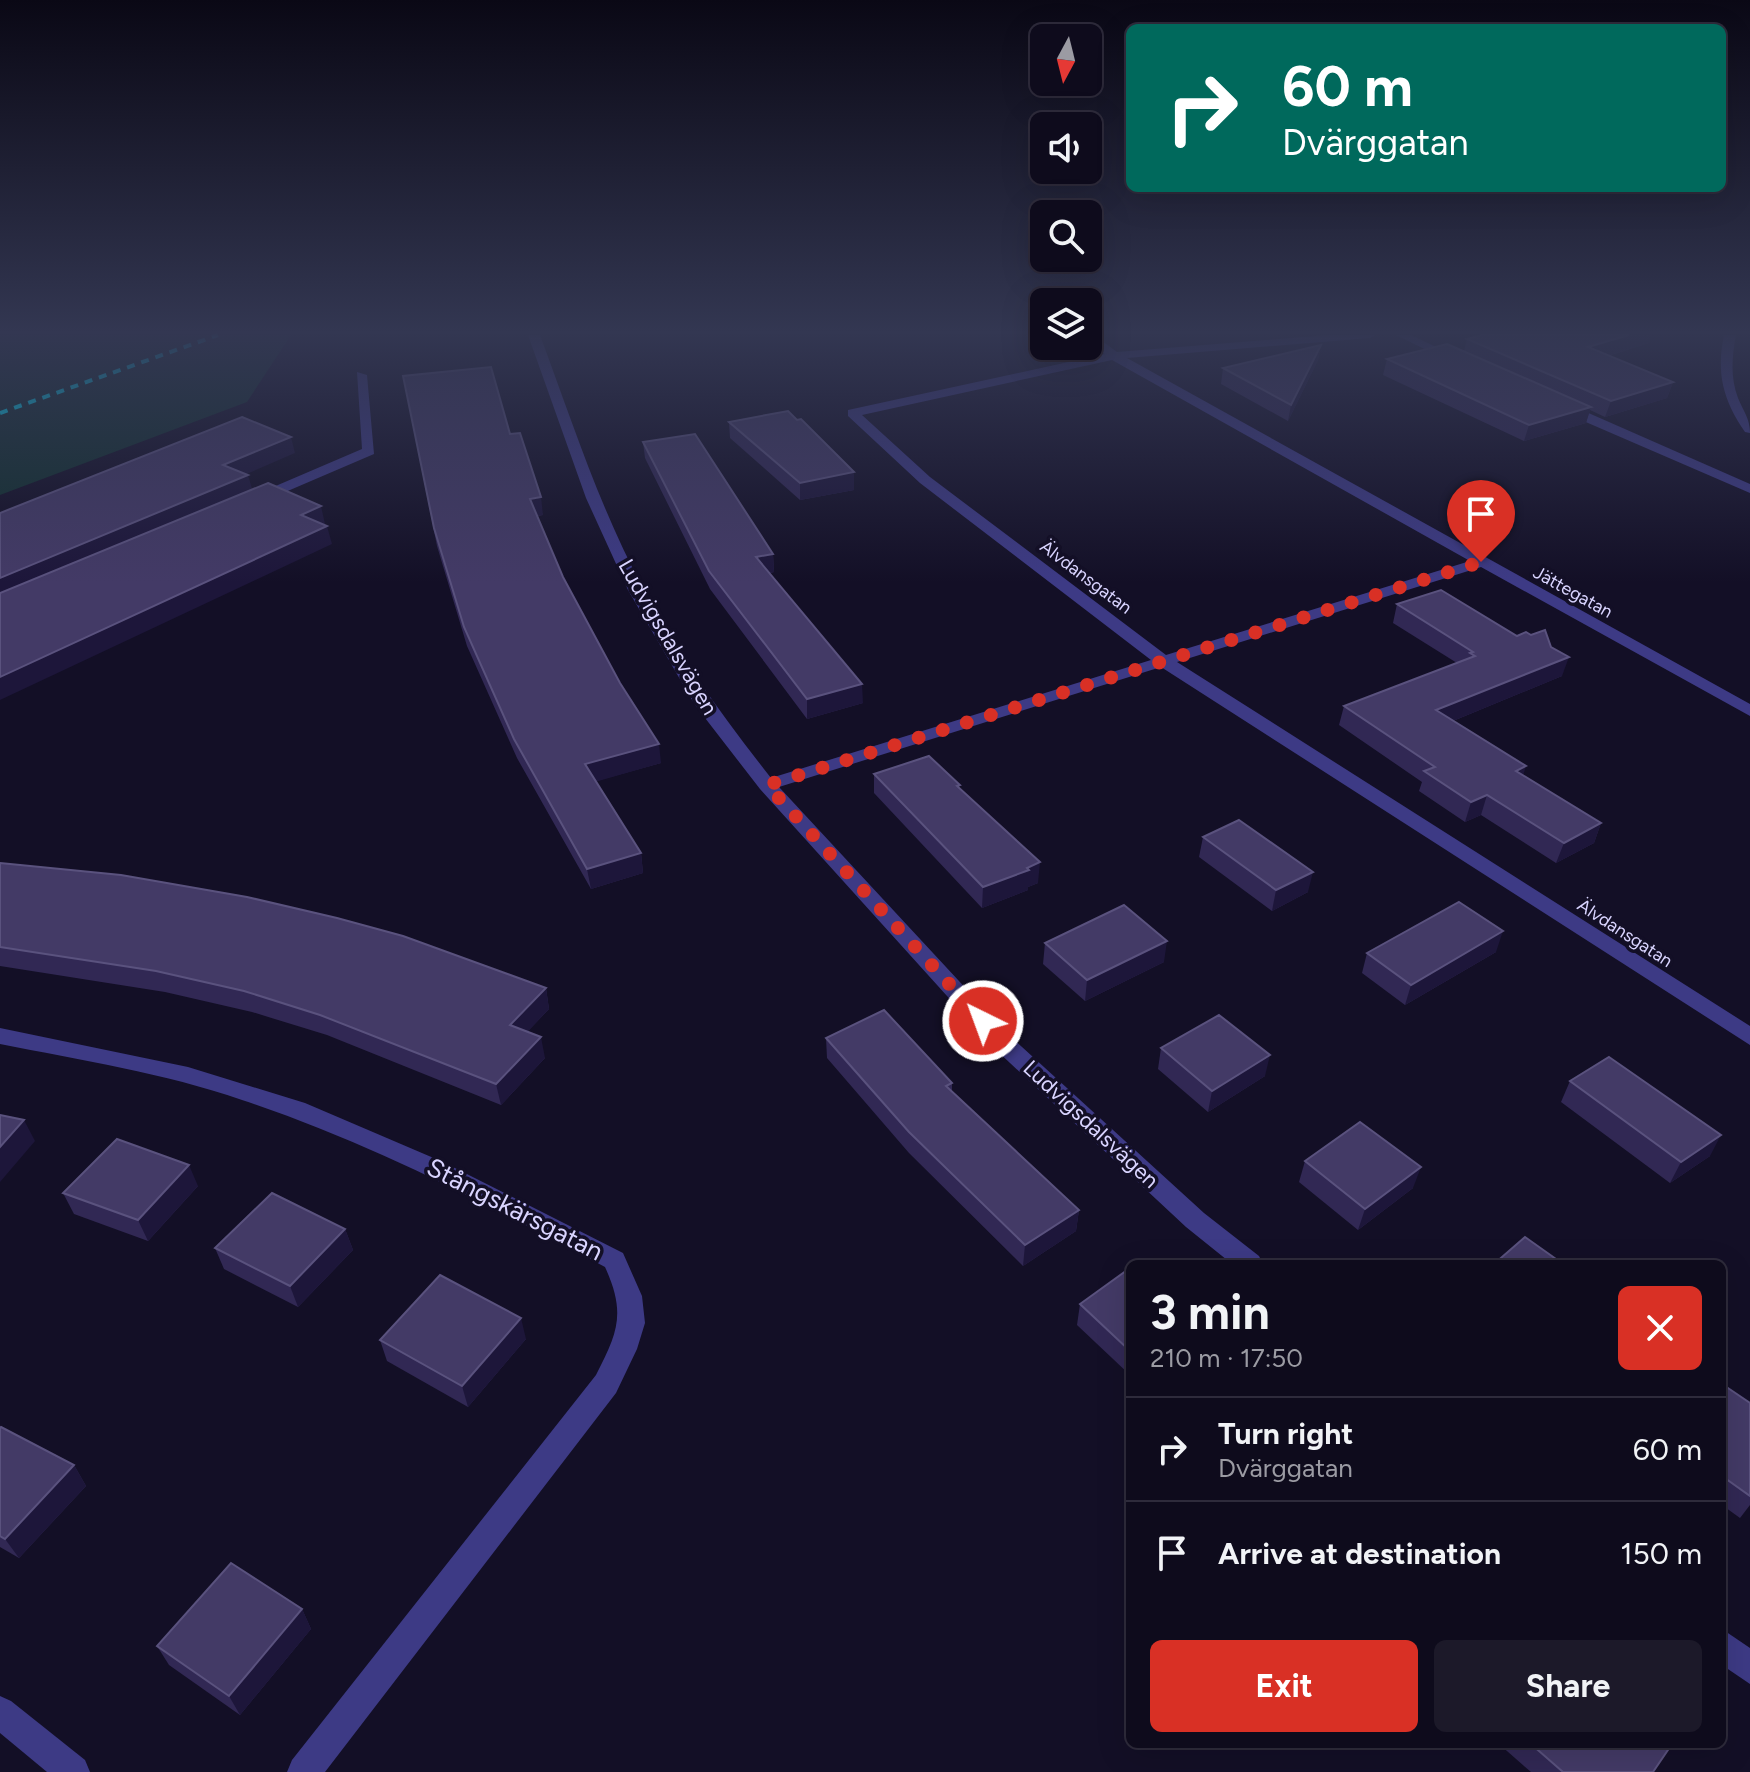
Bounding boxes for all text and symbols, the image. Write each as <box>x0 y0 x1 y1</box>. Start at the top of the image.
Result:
north arrow <box>1030 24 1102 96</box>
map controls <box>1030 24 1102 360</box>
text: 60 m <box>1282 53 1413 120</box>
icon: right <box>1150 56 1254 160</box>
button: sound <box>1030 112 1102 184</box>
text: Dvärggatan <box>1282 121 1469 164</box>
button: search <box>1030 200 1102 272</box>
button: layers <box>1030 288 1102 360</box>
pin <box>1447 480 1515 562</box>
icon: arrive <box>1459 492 1503 536</box>
street label: Älvdansgatan <box>1036 535 1136 619</box>
street label: Ludvigsdalsvägen <box>612 554 724 720</box>
street label: Jättegatan <box>1529 561 1617 623</box>
street label: Älvdansgatan <box>1573 894 1677 972</box>
position arrow <box>941 979 1025 1063</box>
street label: Ludvigsdalsvägen <box>1018 1054 1164 1194</box>
street label: Stångskärsgatan <box>421 1151 609 1267</box>
text: 3 min <box>1150 1283 1270 1341</box>
button: close <box>1618 1286 1702 1370</box>
text: 210 m · 17:50 <box>1150 1342 1303 1374</box>
text: Turn right <box>1218 1415 1353 1452</box>
icon: right <box>1150 1427 1194 1471</box>
text: 60 m <box>1633 1431 1702 1468</box>
text: Dvärggatan <box>1218 1452 1353 1484</box>
icon: arrive <box>1150 1531 1194 1575</box>
text: Arrive at destination <box>1218 1535 1501 1572</box>
text: 150 m <box>1620 1535 1702 1572</box>
button: Exit <box>1150 1640 1418 1732</box>
button: Share <box>1434 1640 1702 1732</box>

